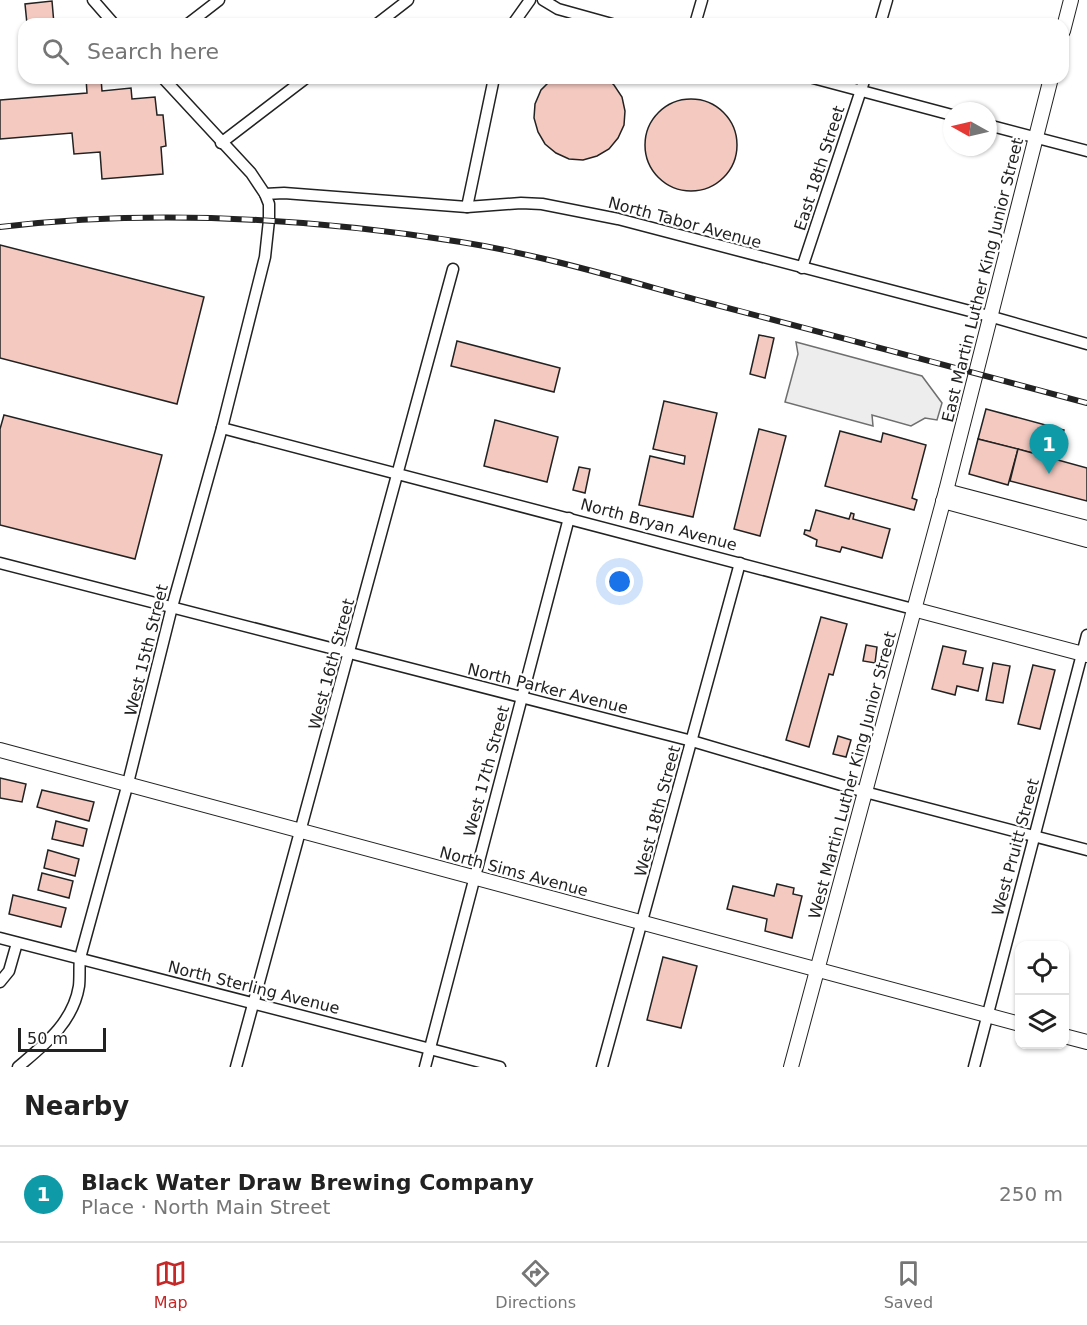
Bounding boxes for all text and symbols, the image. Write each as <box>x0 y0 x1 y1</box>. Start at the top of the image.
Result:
search box <box>18 18 1069 84</box>
icon: search <box>39 35 72 68</box>
text: Search here <box>87 39 219 64</box>
north arrow <box>943 102 997 156</box>
street label: East 18th Street <box>790 103 849 233</box>
street label: East Martin Luther King Junior Street <box>938 136 1027 424</box>
street label: North Tabor Avenue <box>606 193 764 252</box>
pin: 1 <box>1030 424 1068 474</box>
street label: North Bryan Avenue <box>578 494 739 555</box>
your location <box>605 567 634 596</box>
street label: West 15th Street <box>121 582 172 718</box>
street label: West 16th Street <box>305 597 358 732</box>
street label: West Martin Luther King Junior Street <box>805 629 900 921</box>
street label: North Parker Avenue <box>466 659 630 718</box>
street label: West 17th Street <box>460 704 513 839</box>
street label: West 18th Street <box>631 744 684 879</box>
street label: West Pruitt Street <box>988 776 1043 918</box>
street label: North Sims Avenue <box>438 843 590 900</box>
map controls <box>1015 941 1069 1049</box>
button: locate <box>1015 941 1069 995</box>
street label: North Sterling Avenue <box>166 957 342 1018</box>
button: layers <box>1015 995 1069 1049</box>
scale bar <box>18 1025 106 1052</box>
text: 50 m <box>27 1029 68 1048</box>
text: Nearby <box>24 1091 129 1121</box>
text: Black Water Draw Brewing Company <box>81 1170 534 1195</box>
text: 1 <box>37 1182 50 1206</box>
text: 250 m <box>999 1182 1063 1206</box>
text: Place · North Main Street <box>81 1195 330 1219</box>
tab: Map <box>154 1257 188 1312</box>
tab: Directions <box>495 1257 576 1312</box>
tab: Saved <box>884 1257 933 1312</box>

